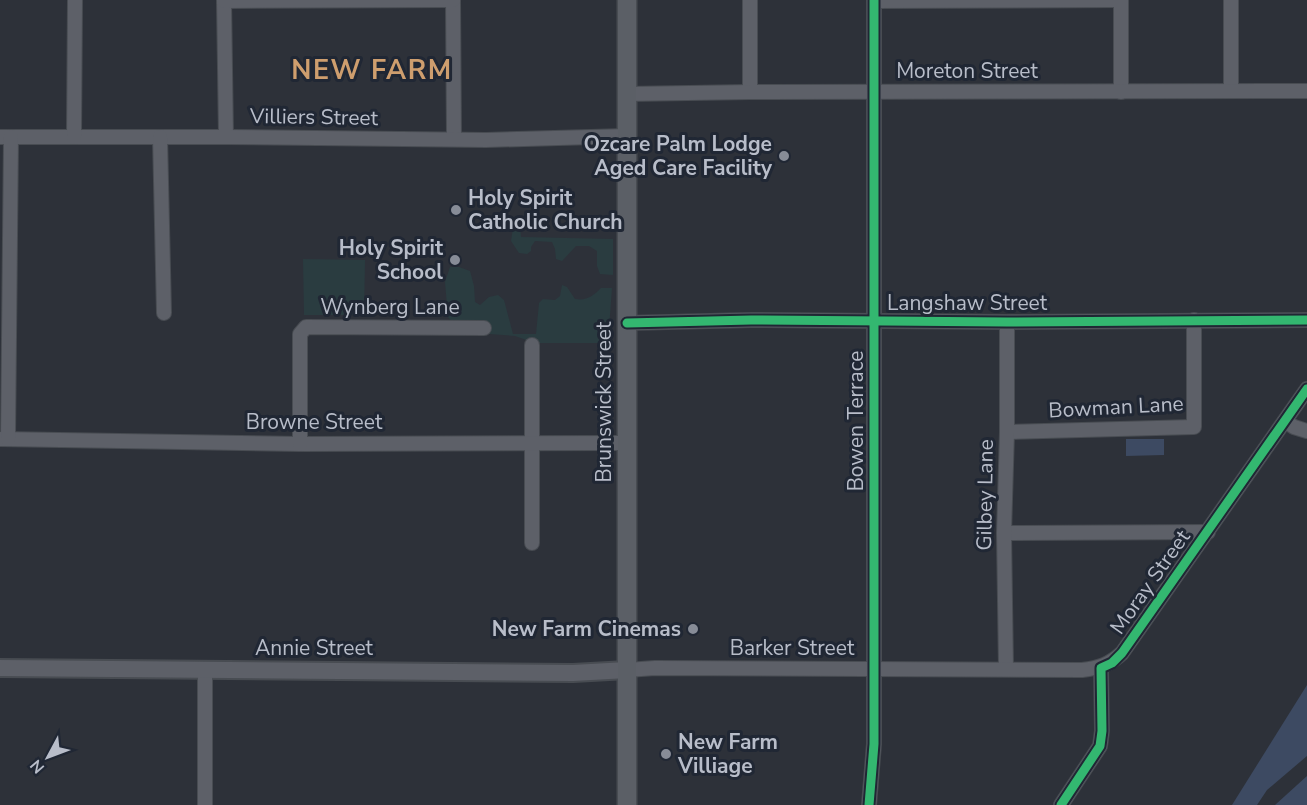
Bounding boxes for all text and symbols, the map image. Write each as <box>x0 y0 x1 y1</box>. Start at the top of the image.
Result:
district label: NEW FARM <box>291 52 453 89</box>
street label: Moreton Street <box>896 57 1039 85</box>
street label: Villiers Street <box>249 102 379 132</box>
place label: Ozcare Palm Lodge Aged Care Facility <box>583 130 773 182</box>
marker: Ozcare Palm Lodge Aged Care Facility <box>777 149 791 163</box>
place label: Holy Spirit Catholic Church <box>468 184 622 236</box>
marker: Holy Spirit Catholic Church <box>449 203 463 217</box>
place label: Holy Spirit School <box>339 234 444 286</box>
marker: Holy Spirit School <box>448 253 462 267</box>
street label: Langshaw Street <box>887 289 1048 317</box>
street label: Wynberg Lane <box>320 293 460 321</box>
street label: Brunswick Street <box>590 321 618 482</box>
street label: Bowen Terrace <box>842 351 870 491</box>
street label: Bowman Lane <box>1048 389 1184 425</box>
street label: Browne Street <box>246 408 383 436</box>
street label: Gilbey Lane <box>970 439 1000 551</box>
street label: Moray Street <box>1104 524 1197 640</box>
place label: New Farm Cinemas <box>492 615 681 643</box>
marker: New Farm Cinemas <box>686 622 700 636</box>
street label: Annie Street <box>255 634 374 662</box>
street label: Barker Street <box>730 634 855 662</box>
north arrow <box>18 727 78 787</box>
place label: New Farm Villiage <box>677 728 778 780</box>
marker: New Farm Villiage <box>659 747 673 761</box>
text: N <box>25 754 50 778</box>

